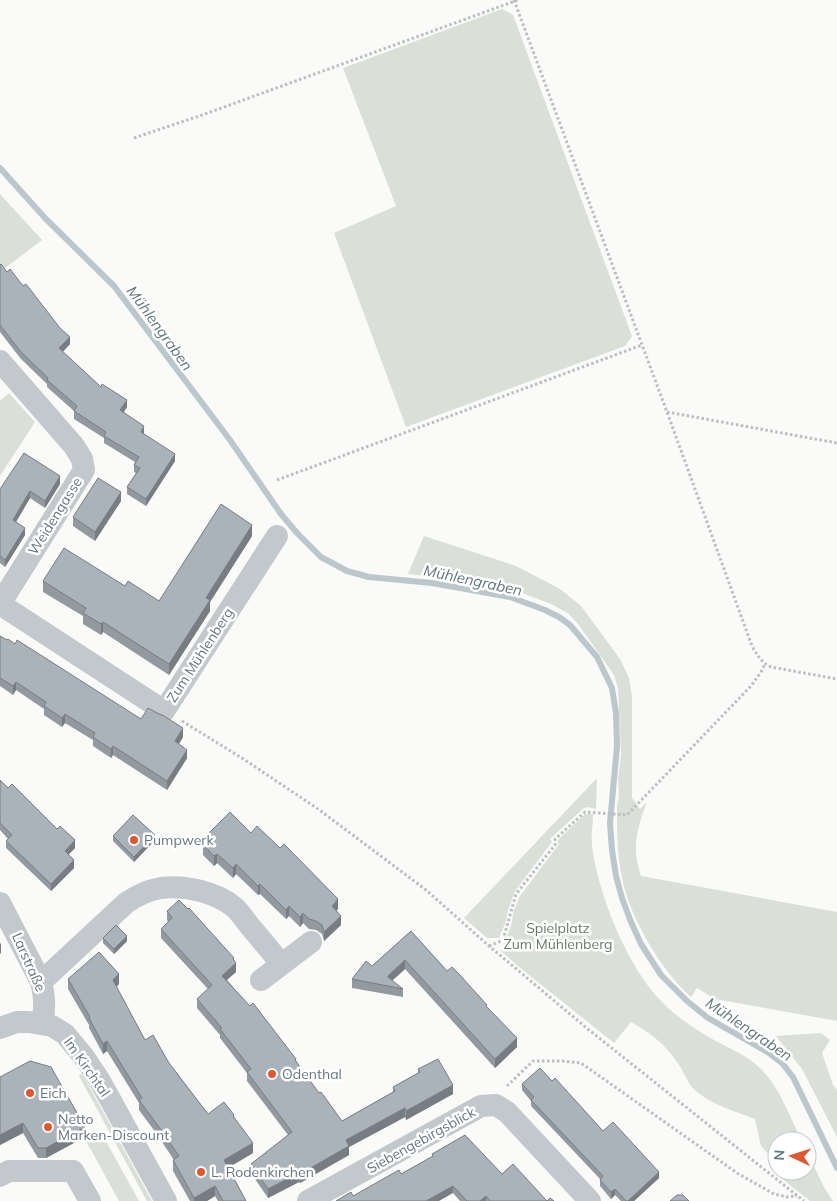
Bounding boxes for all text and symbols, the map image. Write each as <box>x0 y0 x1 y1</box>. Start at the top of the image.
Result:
water label: Mühlengraben <box>123 282 197 374</box>
street label: Weidengasse <box>24 474 86 558</box>
water label: Mühlengraben <box>422 560 524 600</box>
street label: Zum Mühlenberg <box>163 604 237 706</box>
place label: Pumpwerk <box>144 831 214 849</box>
marker: Pumpwerk <box>128 834 140 846</box>
park label: Spielplatz Zum Mühlenberg <box>503 919 613 953</box>
street label: Larstraße <box>8 930 50 994</box>
water label: Mühlengraben <box>702 993 796 1065</box>
street label: Im Kirchtal <box>60 1034 114 1100</box>
place label: Odenthal <box>282 1065 342 1083</box>
marker: Odenthal <box>266 1068 278 1080</box>
place label: Eich <box>40 1084 67 1102</box>
marker: Eich <box>24 1087 36 1099</box>
street label: Siebengebirgsblick <box>364 1102 479 1177</box>
place label: Netto Marken-Discount <box>58 1110 169 1144</box>
marker: Netto Marken-Discount <box>42 1121 54 1133</box>
north arrow <box>767 1131 817 1181</box>
text: N <box>770 1149 788 1161</box>
place label: L. Rodenkirchen <box>211 1163 314 1181</box>
marker: L. Rodenkirchen <box>195 1166 207 1178</box>

